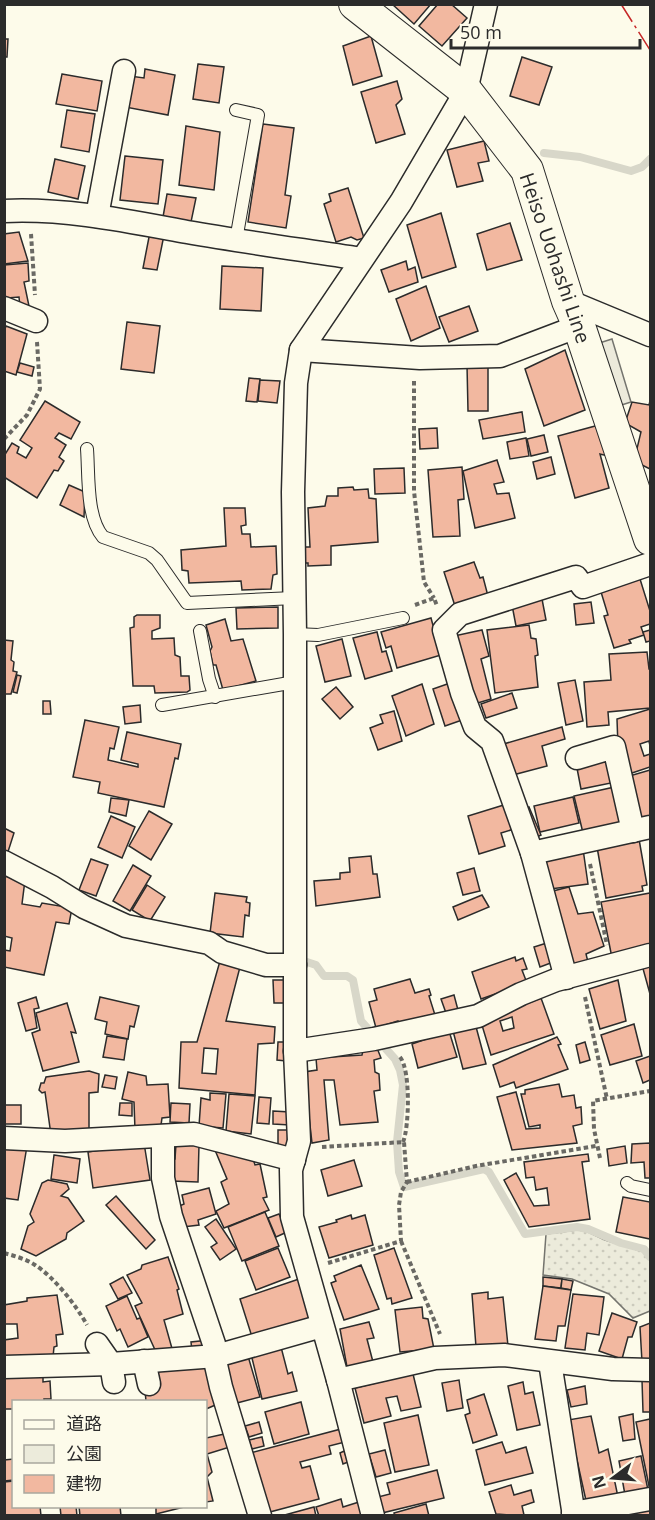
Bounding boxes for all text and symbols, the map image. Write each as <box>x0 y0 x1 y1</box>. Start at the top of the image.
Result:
scale bar <box>451 12 640 50</box>
text: 50 m <box>460 20 502 44</box>
street label: Heiso Uohashi Line <box>514 169 597 347</box>
legend <box>12 1400 207 1508</box>
text: 道路 <box>66 1411 102 1435</box>
text: 公園 <box>66 1441 102 1465</box>
north arrow <box>583 1448 643 1508</box>
text: 建物 <box>66 1471 102 1495</box>
text: N <box>586 1473 611 1491</box>

